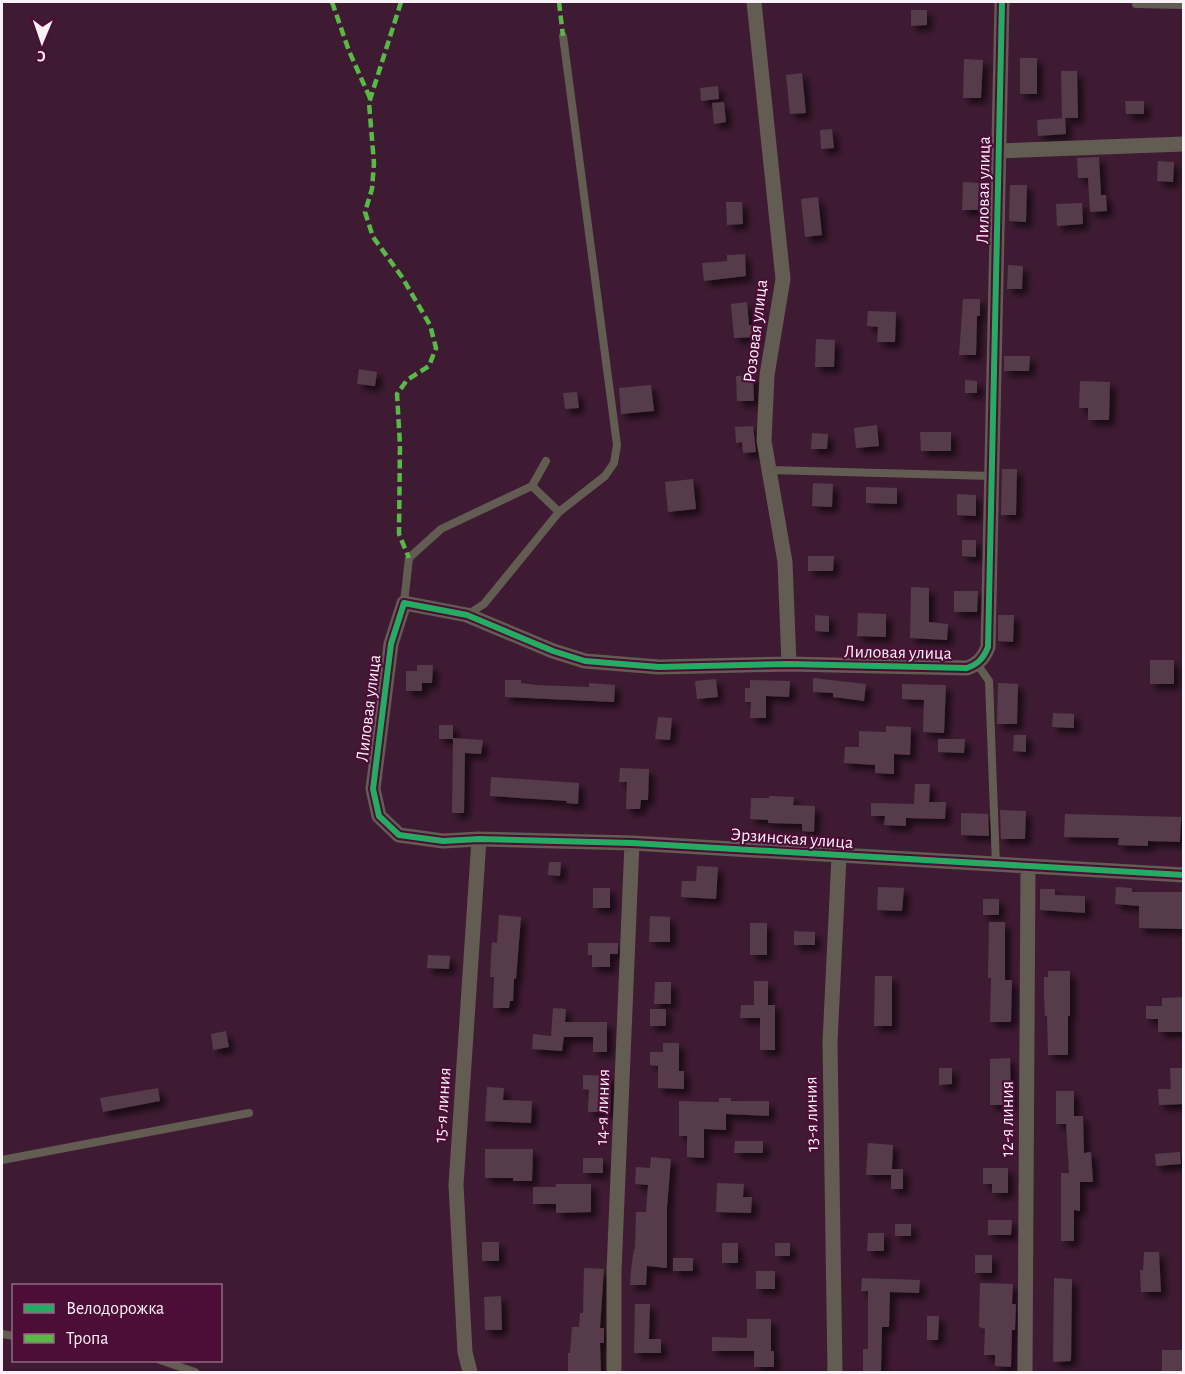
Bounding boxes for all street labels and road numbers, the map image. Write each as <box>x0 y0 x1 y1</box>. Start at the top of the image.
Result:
street label: Лиловая улица <box>974 136 994 244</box>
street label: Розовая улица <box>741 278 771 384</box>
street label: Лиловая улица <box>844 643 952 663</box>
street label: Лиловая улица <box>354 654 384 763</box>
street label: Эрзинская улица <box>730 826 854 852</box>
street label: 15-я линия <box>431 1067 455 1143</box>
street label: 14-я линия <box>593 1069 613 1145</box>
street label: 13-я линия <box>802 1076 822 1152</box>
street label: 12-я линия <box>999 1081 1017 1157</box>

